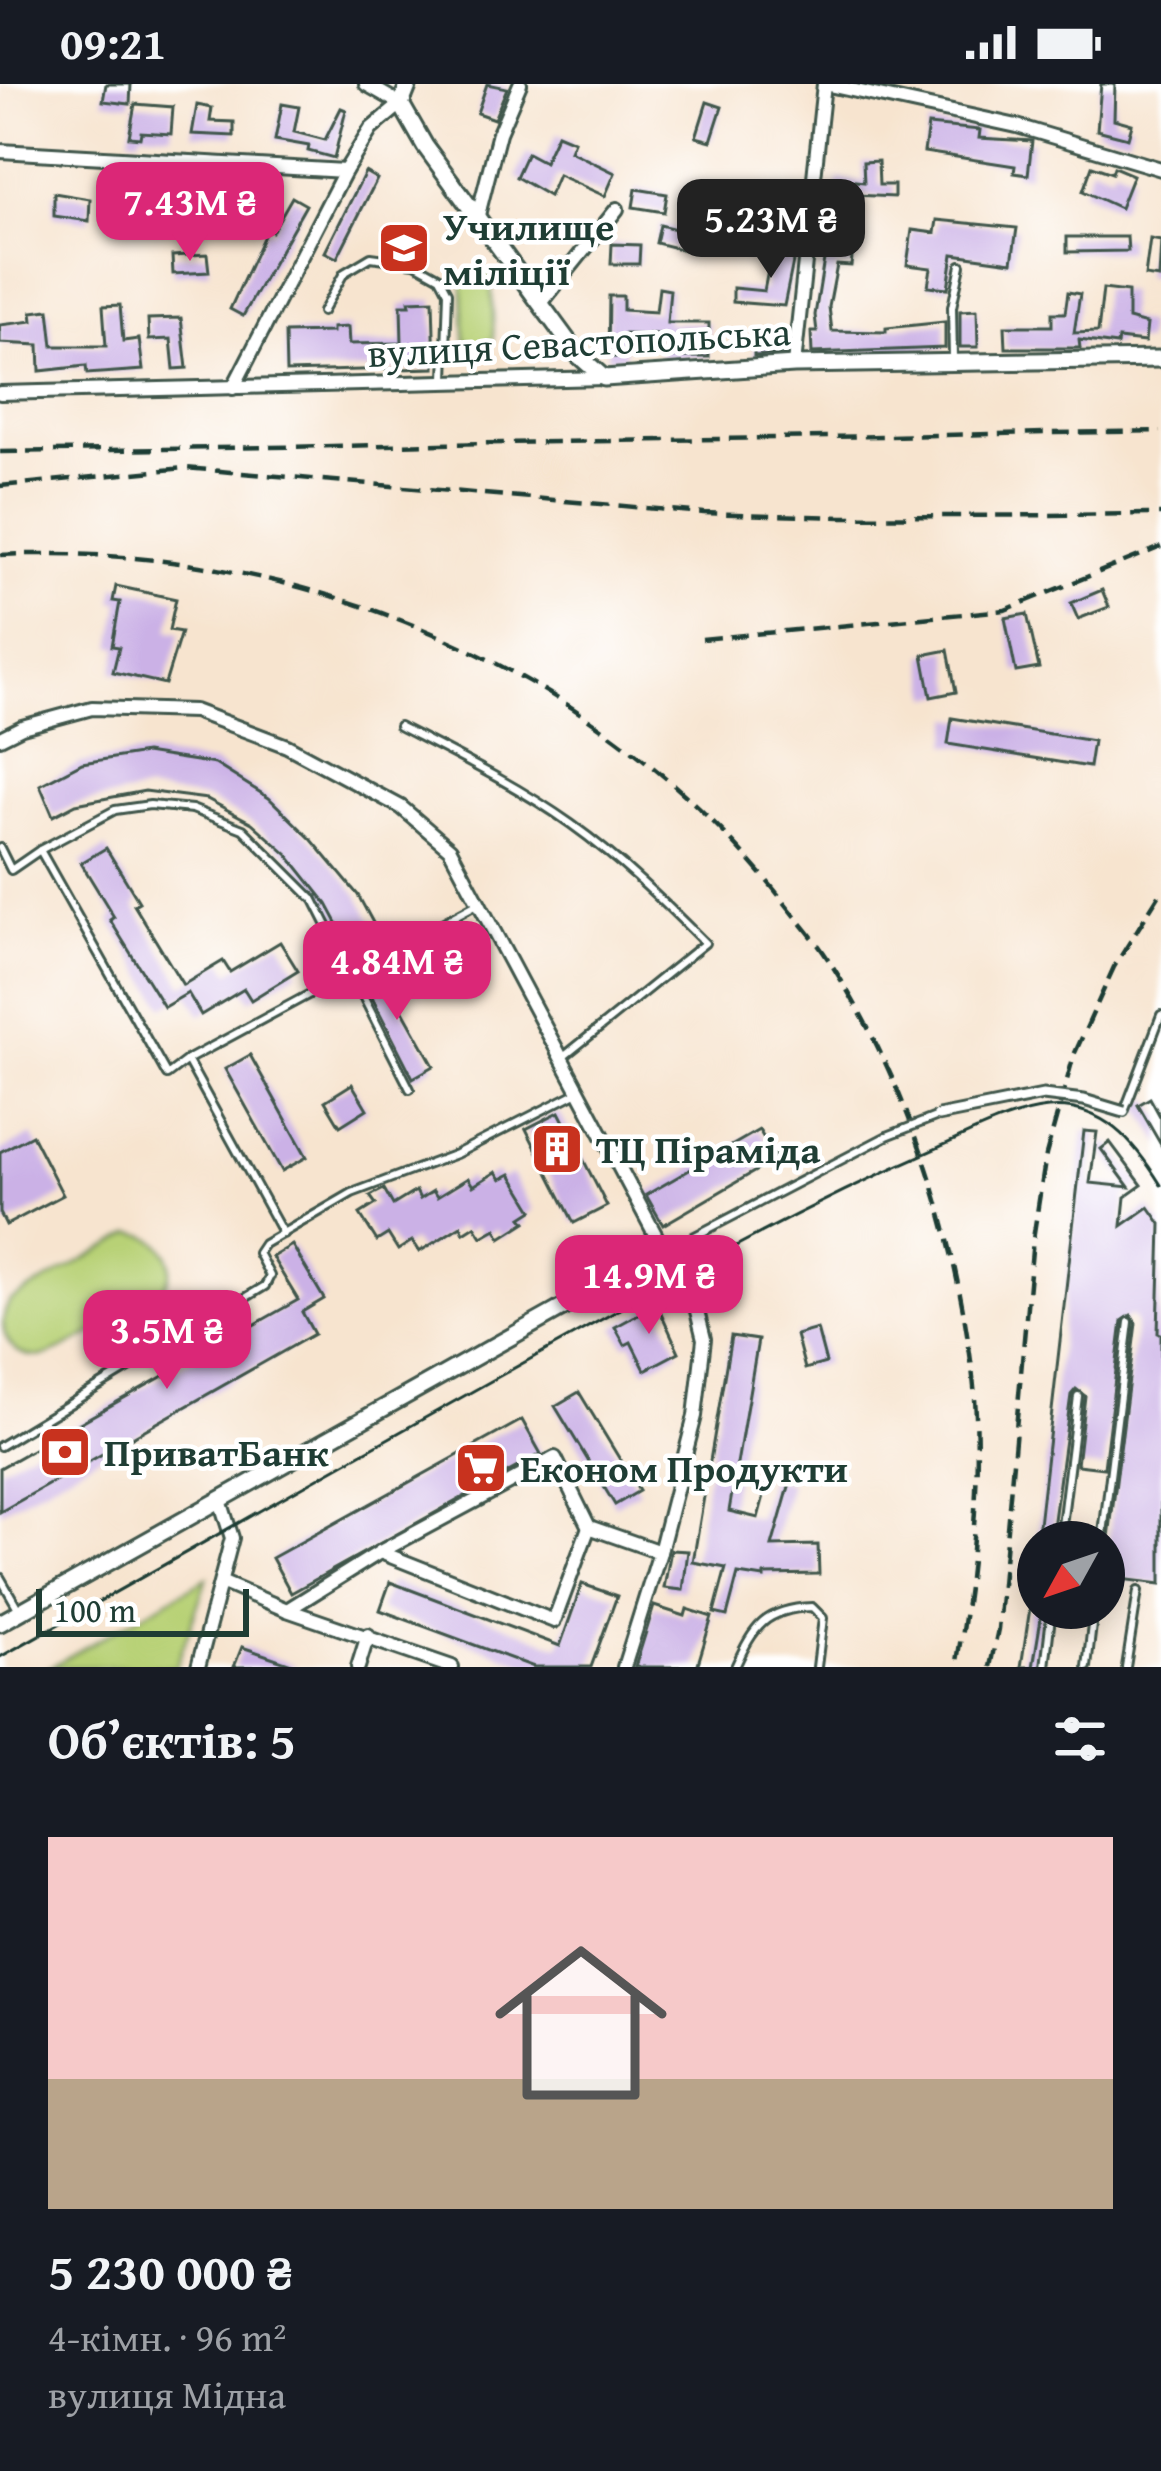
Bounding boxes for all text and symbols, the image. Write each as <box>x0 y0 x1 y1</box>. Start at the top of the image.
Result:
text: 09:21 <box>60 10 166 75</box>
pin: 7.43M ₴ <box>79 162 301 264</box>
text: 7.43M ₴ <box>123 172 257 229</box>
pin: 5.23M ₴ <box>660 179 882 281</box>
text: 5.23M ₴ <box>704 189 838 246</box>
place label: Училище міліції <box>443 197 614 299</box>
school or university icon: Училище міліції <box>376 220 432 276</box>
street label: вулиця Севастопольська <box>366 302 792 381</box>
pin: 4.84M ₴ <box>286 921 508 1023</box>
text: 4.84M ₴ <box>330 931 464 988</box>
place label: ТЦ Піраміда <box>596 1120 820 1177</box>
building icon: ТЦ Піраміда <box>529 1121 585 1177</box>
pin: 14.9M ₴ <box>538 1235 760 1337</box>
text: 14.9M ₴ <box>582 1245 716 1302</box>
pin: 3.5M ₴ <box>69 1290 265 1392</box>
text: 3.5M ₴ <box>110 1300 224 1357</box>
place label: ПриватБанк <box>104 1423 329 1480</box>
bank icon: ПриватБанк <box>37 1424 93 1480</box>
place label: Економ Продукти <box>520 1439 848 1496</box>
supermarket icon: Економ Продукти <box>453 1440 509 1496</box>
north arrow <box>1017 1521 1125 1629</box>
map controls <box>1017 1521 1125 1629</box>
scale bar <box>36 1583 249 1636</box>
text: 100 m <box>54 1586 136 1634</box>
text: Об’єктів: 5 <box>48 1702 296 1777</box>
icon: filters <box>1047 1706 1113 1772</box>
icon: home <box>473 1915 689 2131</box>
text: 5 230 000 ₴ <box>48 2233 293 2308</box>
text: 4-кімн. · 96 m² <box>48 2308 286 2365</box>
text: вулиця Мідна <box>48 2365 286 2422</box>

